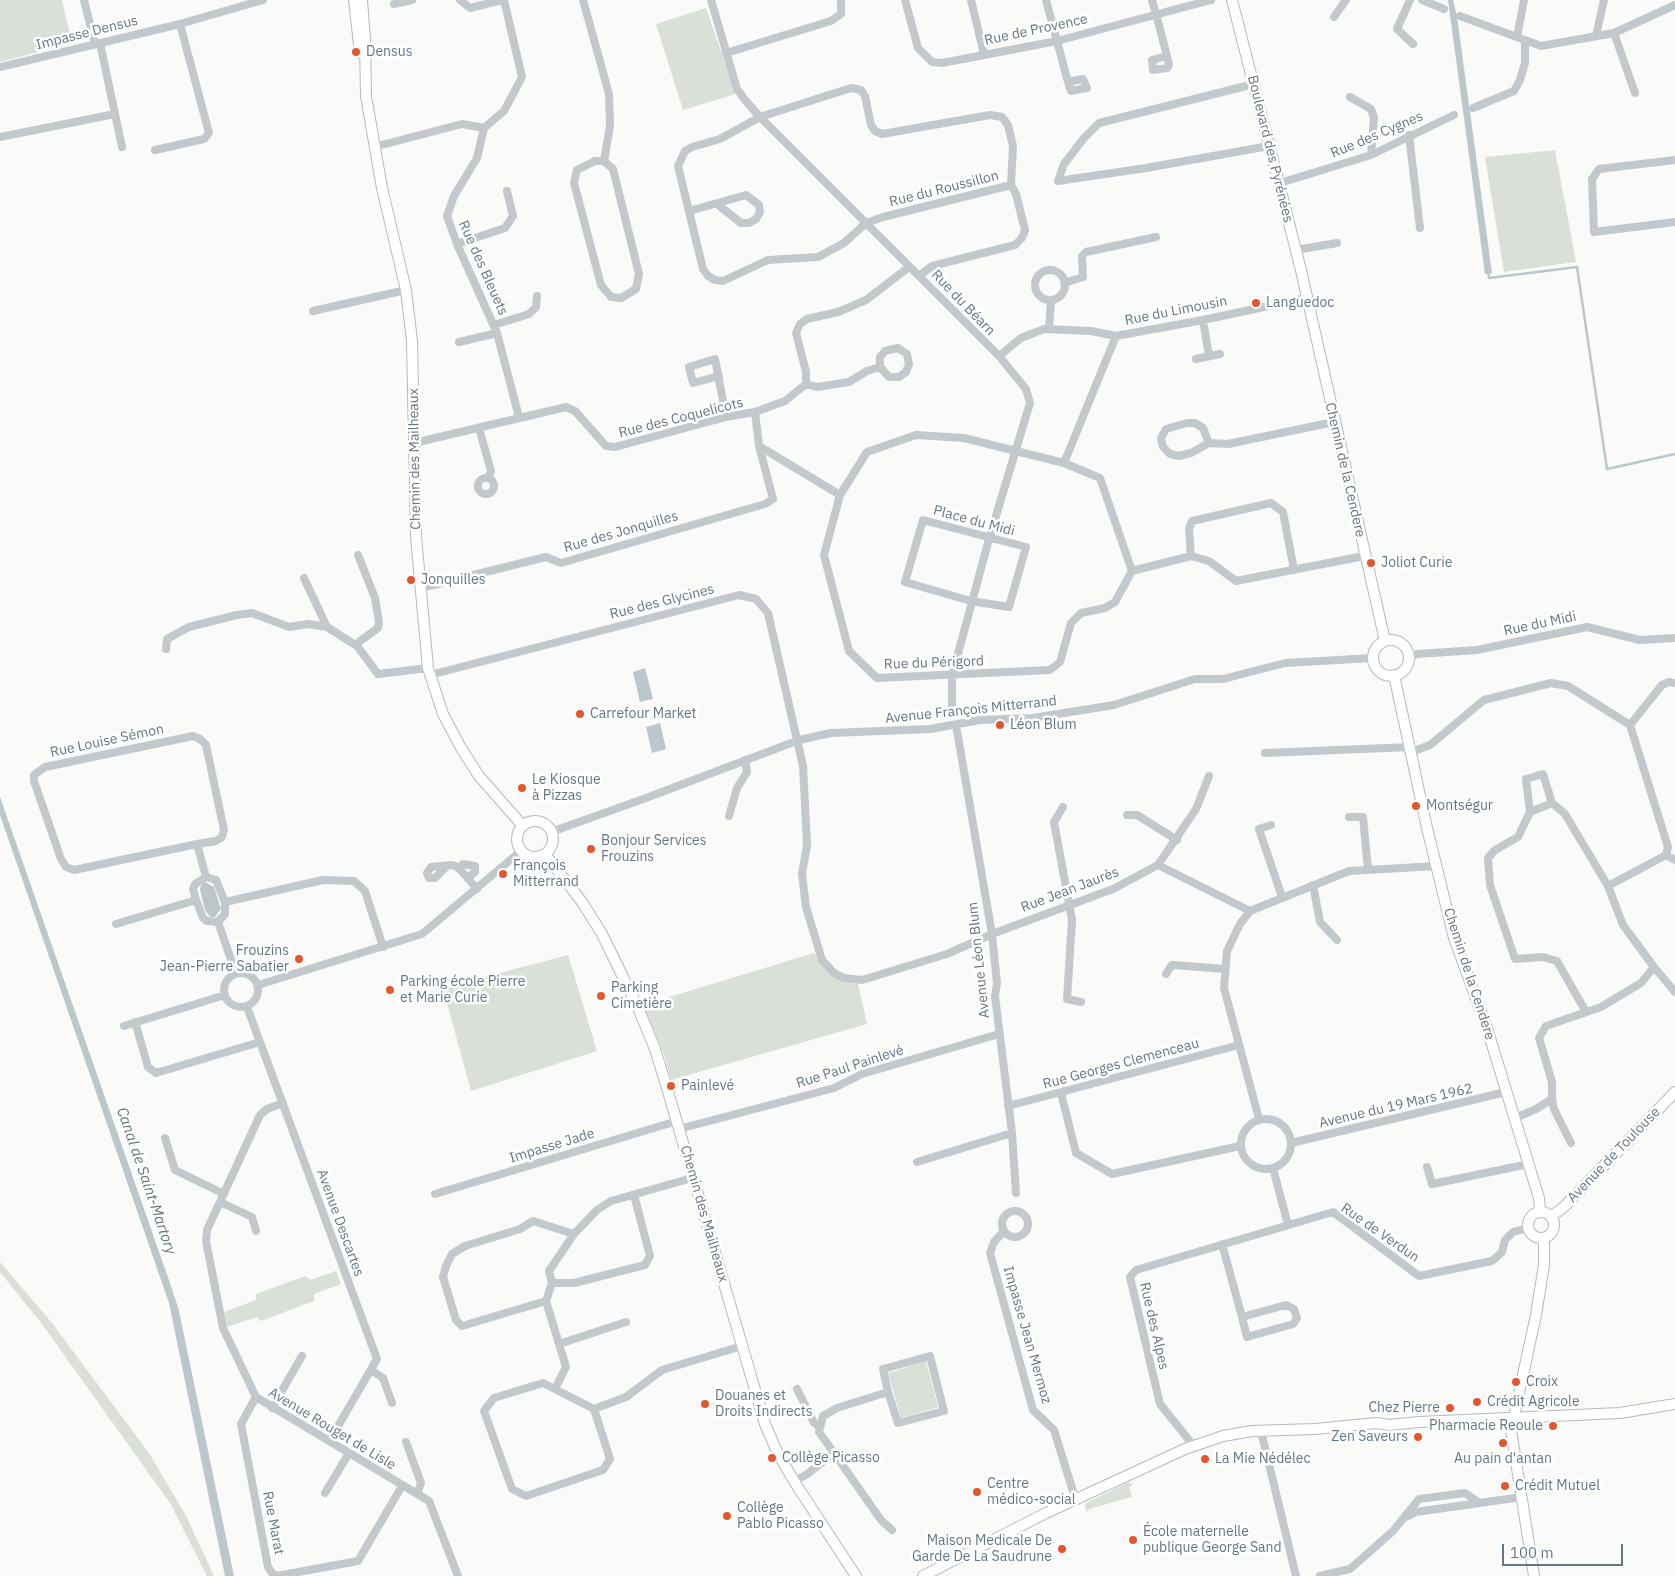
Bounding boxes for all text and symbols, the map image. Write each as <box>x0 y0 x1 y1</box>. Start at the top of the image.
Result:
street label: Rue de Provence <box>983 11 1089 49</box>
street label: Impasse Densus <box>34 12 140 54</box>
place label: Densus <box>366 44 413 60</box>
marker: Densus <box>350 46 362 58</box>
street label: Boulevard des Pyrénées <box>1244 74 1296 224</box>
street label: Rue des Cygnes <box>1328 108 1426 162</box>
street label: Rue du Roussillon <box>888 167 1000 211</box>
street label: Rue des Bleuets <box>455 218 511 318</box>
street label: Rue du Béarn <box>928 267 998 339</box>
street label: Rue du Limousin <box>1123 293 1229 329</box>
place label: Languedoc <box>1266 295 1334 311</box>
marker: Languedoc <box>1250 297 1262 309</box>
street label: Chemin des Mailheaux <box>405 388 425 530</box>
street label: Rue des Coquelicots <box>617 394 745 442</box>
street label: Chemin de la Cendere <box>1321 401 1369 539</box>
street label: Place du Midi <box>931 502 1017 540</box>
street label: Rue des Jonquilles <box>562 508 680 556</box>
place label: Joliot Curie <box>1381 555 1452 571</box>
marker: Joliot Curie <box>1365 557 1377 569</box>
place label: Jonquilles <box>421 572 486 588</box>
marker: Jonquilles <box>405 574 417 586</box>
street label: Rue des Glycines <box>608 581 716 623</box>
street label: Rue du Midi <box>1502 608 1578 640</box>
street label: Rue du Périgord <box>884 653 984 673</box>
street label: Avenue François Mitterrand <box>884 693 1058 727</box>
place label: Carrefour Market <box>590 706 696 722</box>
marker: Carrefour Market <box>574 708 586 720</box>
place label: Léon Blum <box>1010 717 1077 733</box>
marker: Léon Blum <box>994 719 1006 731</box>
street label: Rue Louise Sémon <box>49 721 165 761</box>
place label: Le Kiosque à Pizzas <box>532 772 601 804</box>
marker: Le Kiosque à Pizzas <box>516 782 528 794</box>
place label: Montségur <box>1426 798 1493 814</box>
marker: Montségur <box>1410 800 1422 812</box>
place label: Bonjour Services Frouzins <box>601 833 707 866</box>
marker: Bonjour Services Frouzins <box>585 843 597 855</box>
place label: François Mitterrand <box>513 858 579 890</box>
street label: Rue Jean Jaurès <box>1019 864 1121 916</box>
marker: François Mitterrand <box>497 868 509 880</box>
street label: Avenue Léon Blum <box>965 901 993 1019</box>
street label: Chemin de la Cendere <box>1440 906 1498 1042</box>
place label: Frouzins Jean-Pierre Sabatier <box>160 943 289 976</box>
marker: Frouzins Jean-Pierre Sabatier <box>293 953 305 965</box>
place label: Parking école Pierre et Marie Curie <box>400 974 525 1006</box>
place label: Parking Cimetière <box>611 980 672 1012</box>
marker: Parking école Pierre et Marie Curie <box>384 984 396 996</box>
marker: Parking Cimetière <box>595 990 607 1002</box>
street label: Rue Georges Clemenceau <box>1041 1035 1201 1093</box>
street label: Rue Paul Painlevé <box>794 1042 906 1092</box>
place label: Painlevé <box>681 1078 734 1094</box>
marker: Painlevé <box>665 1080 677 1092</box>
street label: Avenue du 19 Mars 1962 <box>1318 1080 1474 1132</box>
street label: Avenue de Toulouse <box>1564 1104 1664 1206</box>
water label: Canal de Saint-Martory <box>112 1105 180 1257</box>
street label: Impasse Jade <box>507 1125 597 1167</box>
street label: Chemin des Mailheaux <box>676 1144 732 1284</box>
street label: Avenue Descartes <box>313 1167 367 1279</box>
street label: Rue de Verdun <box>1338 1200 1422 1266</box>
street label: Impasse Jean Mermoz <box>999 1264 1055 1406</box>
street label: Rue des Alpes <box>1136 1281 1172 1371</box>
place label: Croix <box>1526 1374 1558 1390</box>
marker: Croix <box>1510 1376 1522 1388</box>
street label: Avenue Rouget de Lisle <box>265 1384 399 1474</box>
place label: Douanes et Droits Indirects <box>715 1388 813 1420</box>
place label: Crédit Agricole <box>1487 1394 1580 1410</box>
marker: Crédit Agricole <box>1471 1396 1483 1408</box>
marker: Douanes et Droits Indirects <box>699 1398 711 1410</box>
place label: Chez Pierre <box>1368 1400 1440 1416</box>
marker: Chez Pierre <box>1444 1402 1456 1414</box>
place label: Pharmacie Reoule <box>1429 1418 1543 1434</box>
marker: Pharmacie Reoule <box>1547 1420 1559 1432</box>
place label: Zen Saveurs <box>1331 1429 1408 1445</box>
marker: Zen Saveurs <box>1412 1431 1424 1443</box>
marker: Au pain d'antan <box>1497 1437 1509 1449</box>
place label: Collège Picasso <box>782 1450 880 1466</box>
place label: La Mie Nédélec <box>1215 1451 1311 1467</box>
place label: Au pain d'antan <box>1454 1451 1552 1467</box>
marker: Collège Picasso <box>766 1452 778 1464</box>
marker: La Mie Nédélec <box>1199 1453 1211 1465</box>
place label: Centre médico-social <box>987 1476 1076 1508</box>
place label: Crédit Mutuel <box>1515 1478 1600 1494</box>
marker: Crédit Mutuel <box>1499 1480 1511 1492</box>
marker: Centre médico-social <box>971 1486 983 1498</box>
street label: Rue Marat <box>259 1490 287 1556</box>
place label: Collège Pablo Picasso <box>737 1500 824 1532</box>
marker: Collège Pablo Picasso <box>721 1510 733 1522</box>
place label: École maternelle publique George Sand <box>1143 1524 1282 1556</box>
place label: Maison Medicale De Garde De La Saudrune <box>912 1533 1052 1565</box>
marker: École maternelle publique George Sand <box>1127 1534 1139 1546</box>
scale bar <box>1505 1534 1626 1566</box>
marker: Maison Medicale De Garde De La Saudrune <box>1056 1543 1068 1555</box>
text: 100 m <box>1510 1543 1554 1562</box>

